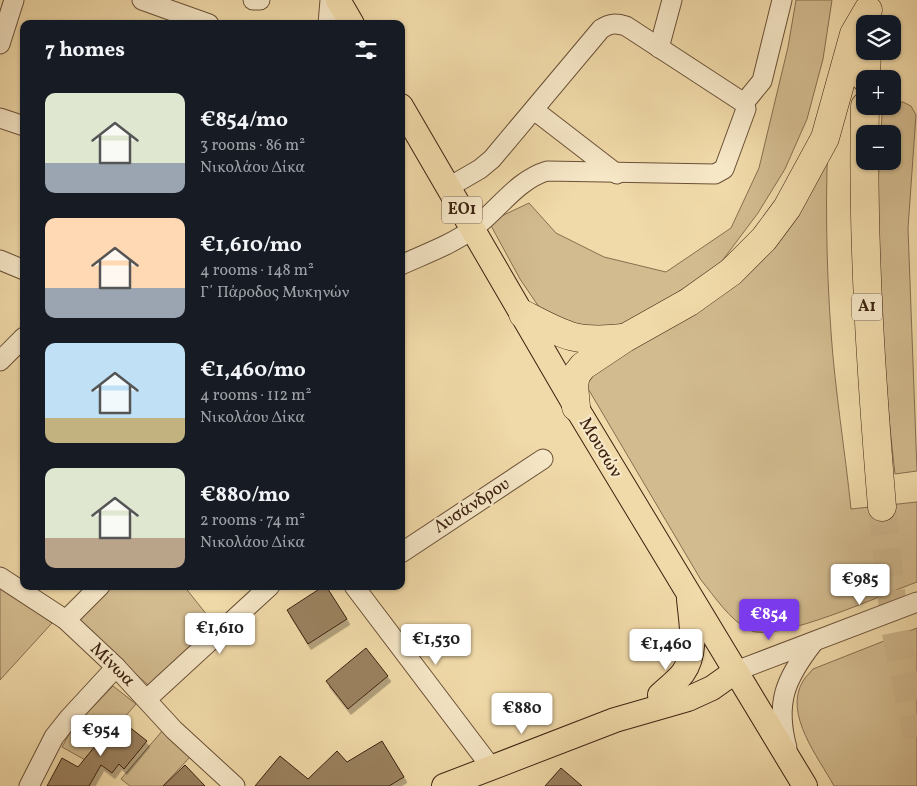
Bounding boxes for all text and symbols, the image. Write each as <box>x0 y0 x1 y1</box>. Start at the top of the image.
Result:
map controls <box>856 15 901 170</box>
button: layers <box>856 15 901 60</box>
text: 7 homes <box>45 36 125 65</box>
icon: filters <box>352 36 380 64</box>
button: + <box>856 70 901 115</box>
text: €854/mo <box>200 106 288 135</box>
icon: home <box>85 113 145 173</box>
button: − <box>856 125 901 170</box>
text: 3 rooms · 86 m² <box>200 135 305 157</box>
text: Νικολάου Δίκα <box>200 157 305 179</box>
road number: ΕΟ1 <box>442 196 482 224</box>
text: €1,610/mo <box>200 231 302 260</box>
icon: home <box>85 238 145 298</box>
text: 4 rooms · 148 m² <box>200 260 314 282</box>
text: Γ΄ Πάροδος Μυκηνών <box>200 282 349 304</box>
road number: Α1 <box>852 294 882 320</box>
text: €1,460/mo <box>200 356 306 385</box>
icon: home <box>85 363 145 423</box>
text: 4 rooms · 112 m² <box>200 385 311 407</box>
text: Νικολάου Δίκα <box>200 407 305 429</box>
street label: Μουσών <box>572 413 628 483</box>
street label: Λυσάνδρου <box>429 472 515 540</box>
text: €880/mo <box>200 481 290 510</box>
icon: home <box>85 488 145 548</box>
text: 2 rooms · 74 m² <box>200 510 305 532</box>
text: Νικολάου Δίκα <box>200 532 305 554</box>
pin: €985 <box>830 564 890 606</box>
text: €985 <box>842 569 878 591</box>
pin: €854 <box>739 598 799 641</box>
text: €854 <box>750 604 788 626</box>
pin: €1,610 <box>179 612 261 655</box>
text: €1,610 <box>196 618 244 640</box>
pin: €1,530 <box>395 624 477 666</box>
pin: €1,460 <box>625 628 707 671</box>
text: €1,530 <box>412 629 460 651</box>
text: €1,460 <box>640 634 692 656</box>
street label: Μίνωα <box>84 637 140 693</box>
pin: €880 <box>492 692 552 735</box>
text: €880 <box>502 698 542 720</box>
pin: €954 <box>71 714 131 757</box>
text: €954 <box>82 720 120 742</box>

